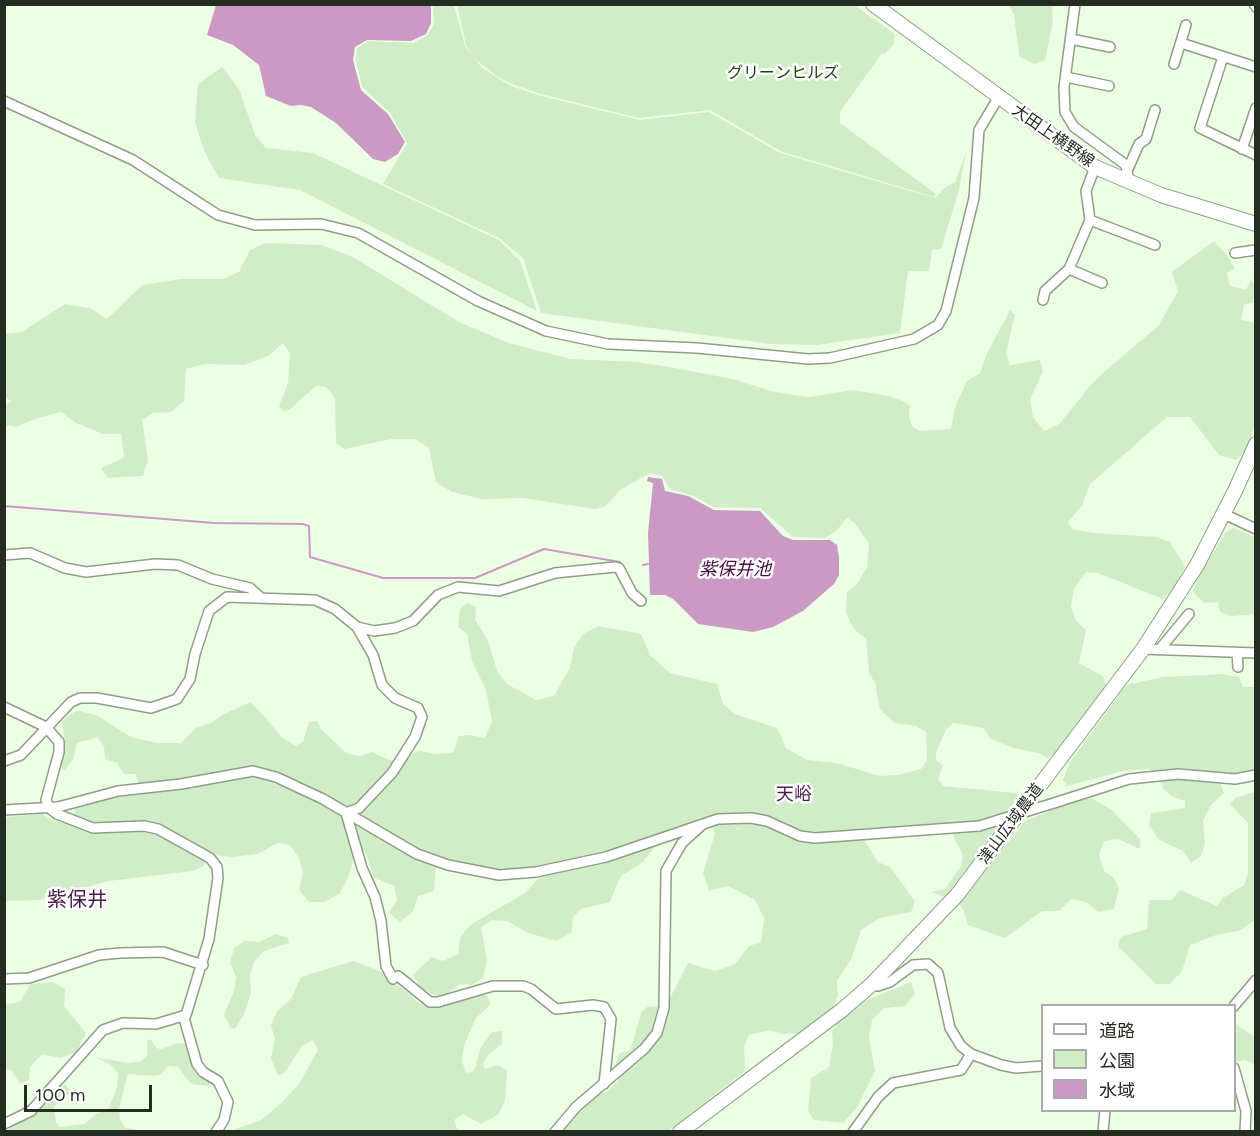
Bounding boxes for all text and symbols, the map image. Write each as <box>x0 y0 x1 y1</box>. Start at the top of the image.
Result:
park label: グリーンヒルズ <box>727 63 839 83</box>
street label: 大田上横野線 <box>1008 101 1098 171</box>
water label: 紫保井池 <box>699 559 771 581</box>
street label: 津山広域農道 <box>974 780 1048 868</box>
district label: 天峪 <box>776 784 812 806</box>
district label: 紫保井 <box>47 888 107 912</box>
legend <box>1041 1004 1236 1112</box>
text: 道路 <box>1099 1020 1135 1042</box>
text: 公園 <box>1099 1050 1135 1072</box>
scale bar <box>27 1073 154 1111</box>
text: 水域 <box>1099 1080 1135 1102</box>
text: 100 m <box>35 1084 85 1106</box>

